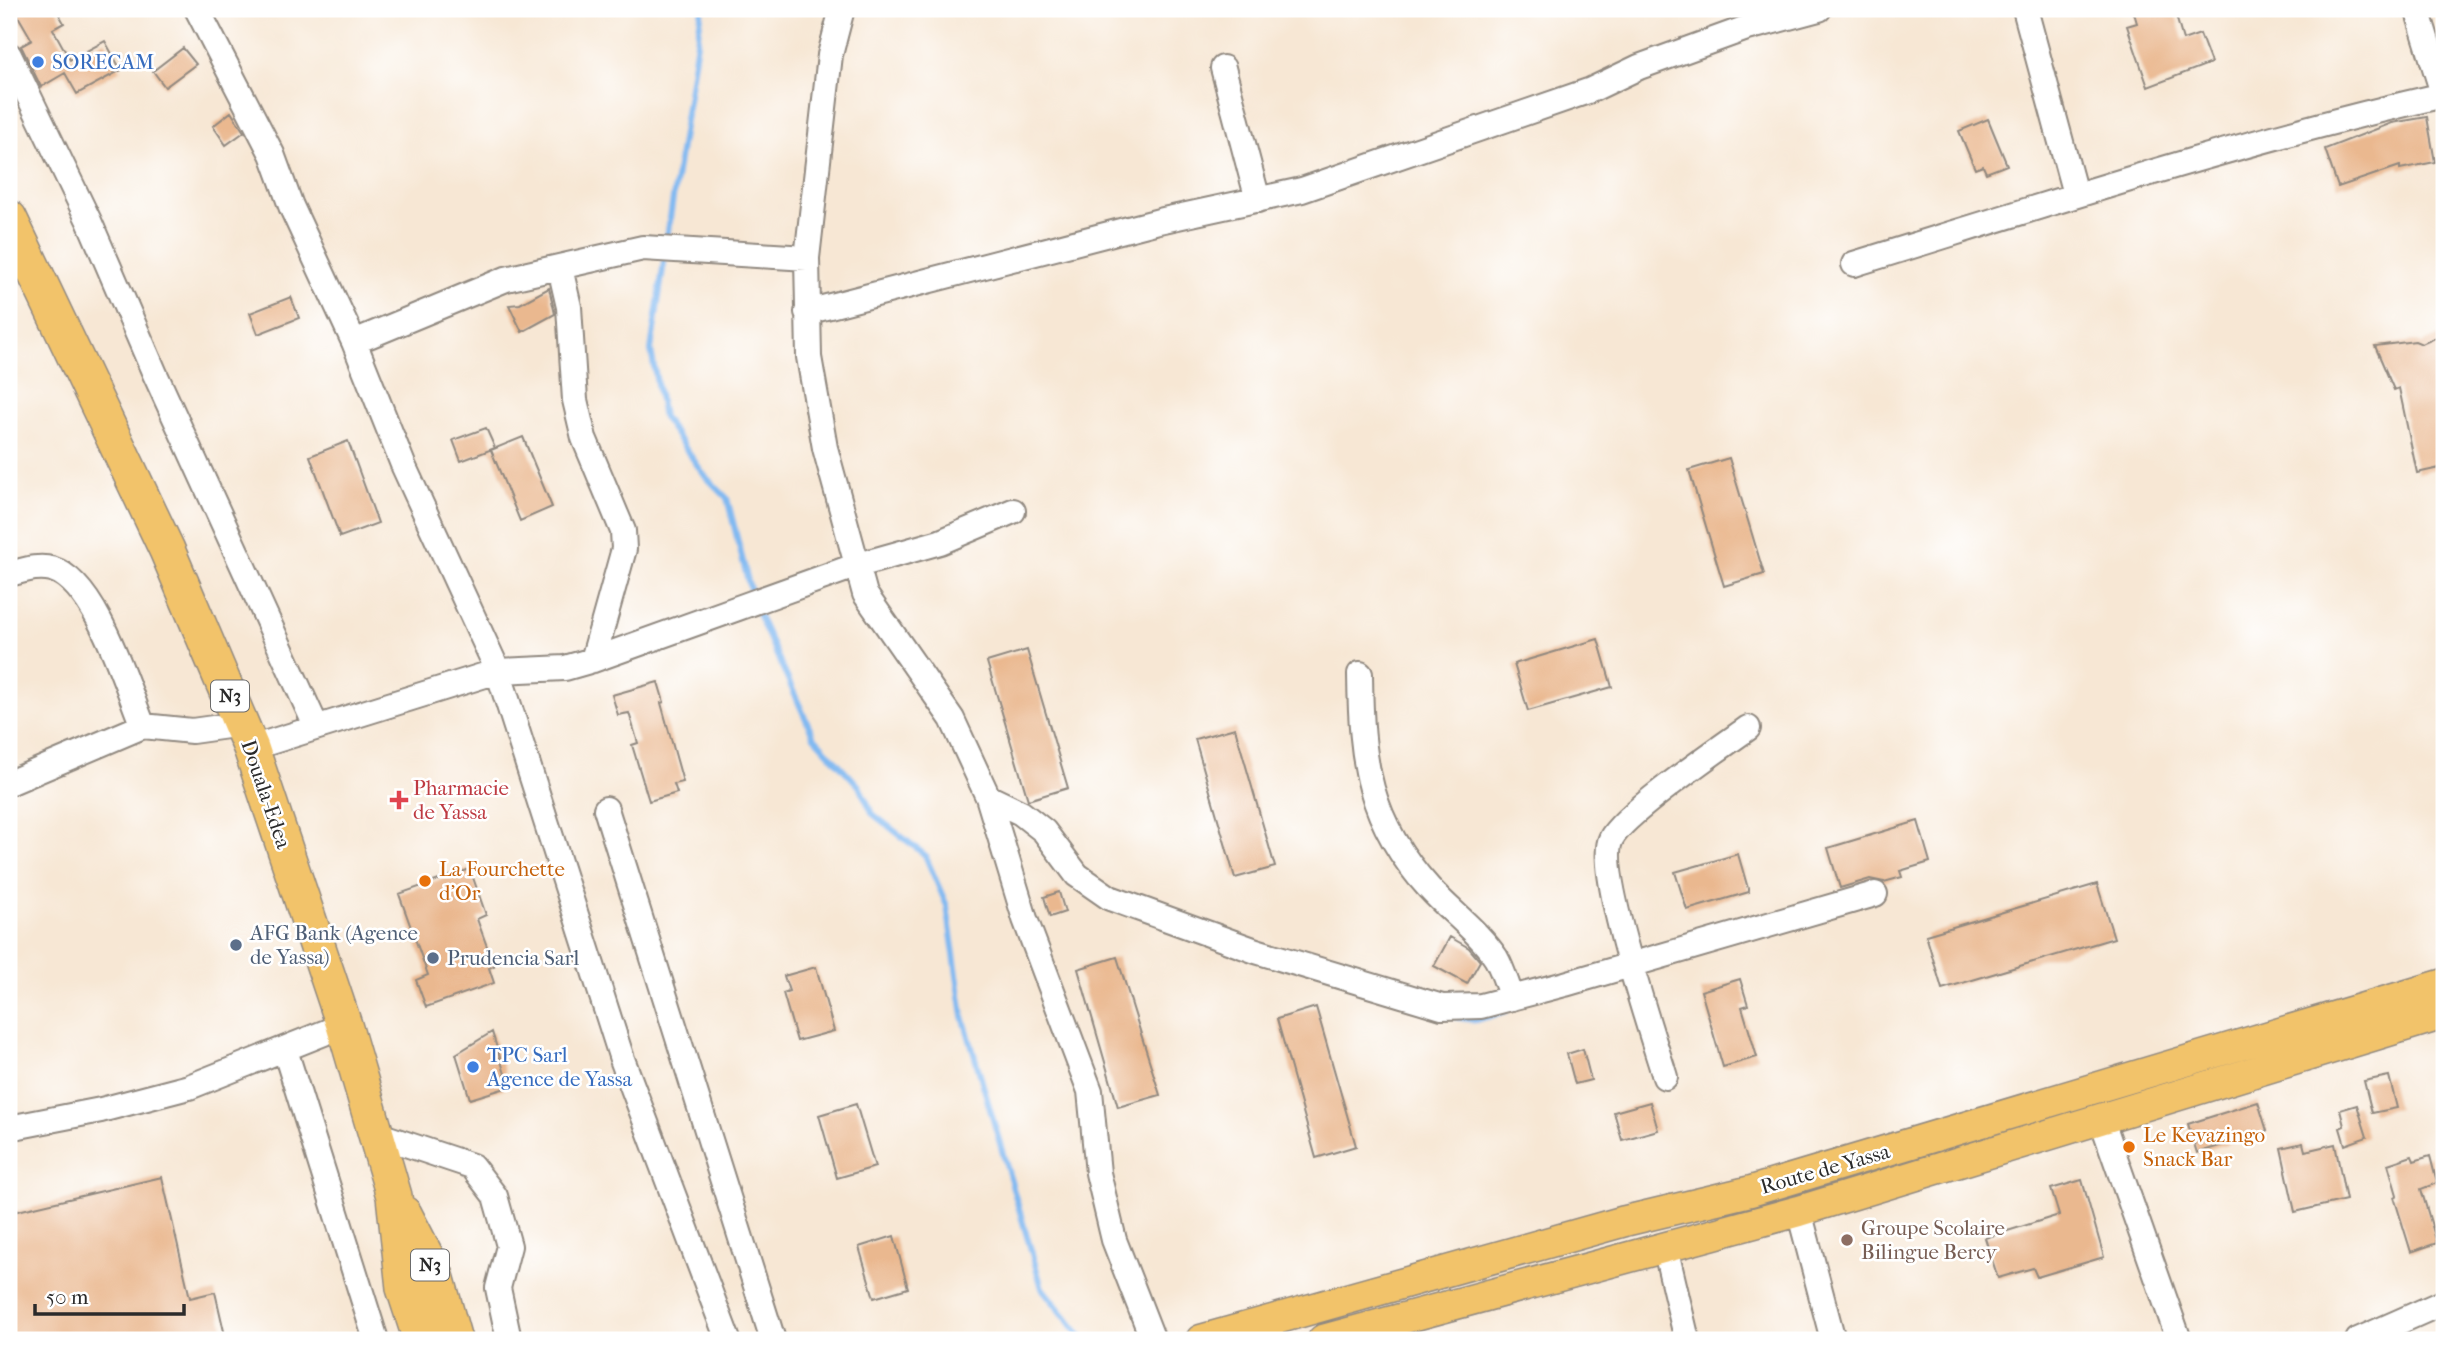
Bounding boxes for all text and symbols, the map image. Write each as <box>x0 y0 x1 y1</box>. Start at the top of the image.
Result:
place label: SORECAM <box>52 50 154 74</box>
marker: SORECAM <box>30 54 46 70</box>
road number: N3 <box>211 680 249 712</box>
street label: Douala-Edea <box>236 736 296 852</box>
place label: Pharmacie de Yassa <box>413 776 509 824</box>
marker: Pharmacie de Yassa <box>391 792 407 808</box>
place label: La Fourchette d'Or <box>439 857 565 905</box>
marker: La Fourchette d'Or <box>417 873 433 889</box>
place label: AFG Bank (Agence de Yassa) <box>249 921 418 969</box>
marker: AFG Bank (Agence de Yassa) <box>228 937 244 953</box>
place label: Prudencia Sarl <box>447 946 579 970</box>
marker: Prudencia Sarl <box>425 950 441 966</box>
place label: TPC Sarl Agence de Yassa <box>486 1043 633 1091</box>
marker: TPC Sarl Agence de Yassa <box>465 1059 481 1075</box>
place label: Le Kevazingo Snack Bar <box>2143 1123 2265 1171</box>
street label: Route de Yassa <box>1758 1139 1893 1199</box>
marker: Le Kevazingo Snack Bar <box>2121 1139 2137 1155</box>
place label: Groupe Scolaire Bilingue Bercy <box>1861 1216 2005 1264</box>
marker: Groupe Scolaire Bilingue Bercy <box>1839 1232 1855 1248</box>
road number: N3 <box>411 1250 449 1280</box>
scale bar <box>35 1272 184 1316</box>
text: 50 m <box>46 1285 89 1309</box>

